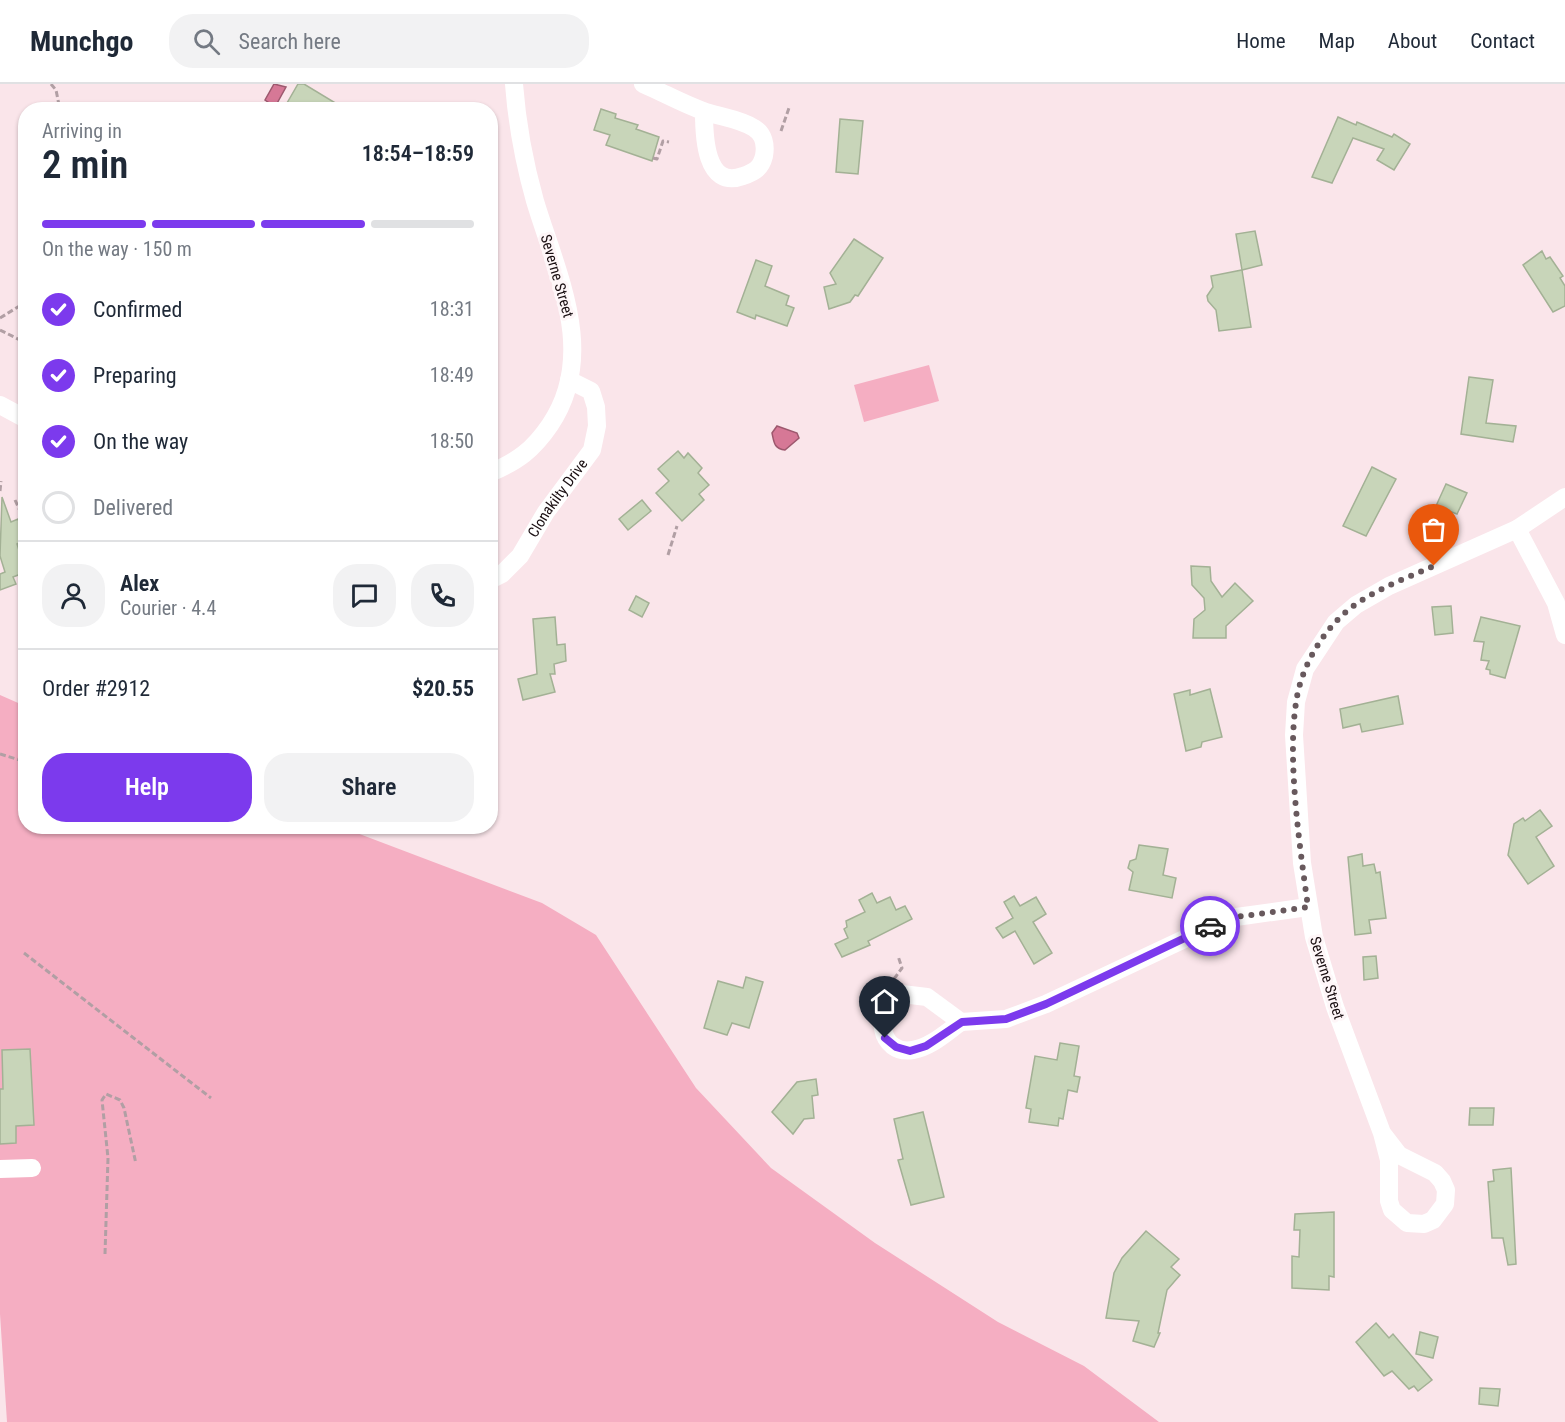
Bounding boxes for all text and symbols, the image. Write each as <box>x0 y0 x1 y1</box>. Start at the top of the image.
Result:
search box <box>169 14 589 68</box>
text: Munchgo <box>30 25 133 58</box>
icon: search <box>190 25 223 58</box>
text: Search here <box>238 29 341 54</box>
text: Home <box>1236 29 1286 53</box>
text: Map <box>1319 29 1355 53</box>
text: About <box>1388 29 1437 53</box>
text: Contact <box>1470 29 1535 53</box>
text: Arriving in <box>42 119 122 143</box>
text: 18:54–18:59 <box>362 141 474 166</box>
text: 2 min <box>42 142 128 188</box>
street label: Severne Street <box>537 232 577 320</box>
text: On the way · 150 m <box>42 237 192 261</box>
icon: check <box>42 293 75 326</box>
text: Confirmed <box>93 297 182 322</box>
text: 18:31 <box>430 297 474 321</box>
icon: check <box>42 359 75 392</box>
text: Preparing <box>93 363 177 388</box>
text: 18:49 <box>430 363 474 387</box>
icon: check <box>42 425 75 458</box>
text: On the way <box>93 429 188 454</box>
text: 18:50 <box>430 429 474 453</box>
street label: Clonakilty Drive <box>524 455 591 541</box>
text: Delivered <box>93 495 173 520</box>
pin <box>1408 504 1459 566</box>
icon: bag <box>1417 513 1450 546</box>
button: person <box>42 564 105 627</box>
button: chat <box>333 564 396 627</box>
button: phone <box>411 564 474 627</box>
text: Alex <box>120 571 159 596</box>
text: Courier · 4.4 <box>120 596 216 620</box>
text: Order #2912 <box>42 676 150 701</box>
text: $20.55 <box>412 676 474 701</box>
button: Help <box>42 753 252 822</box>
button: Share <box>264 753 474 822</box>
courier <box>1180 896 1240 956</box>
icon: car <box>1194 910 1227 943</box>
street label: Severne Street <box>1306 934 1348 1022</box>
pin <box>859 976 910 1038</box>
icon: home <box>868 985 901 1018</box>

